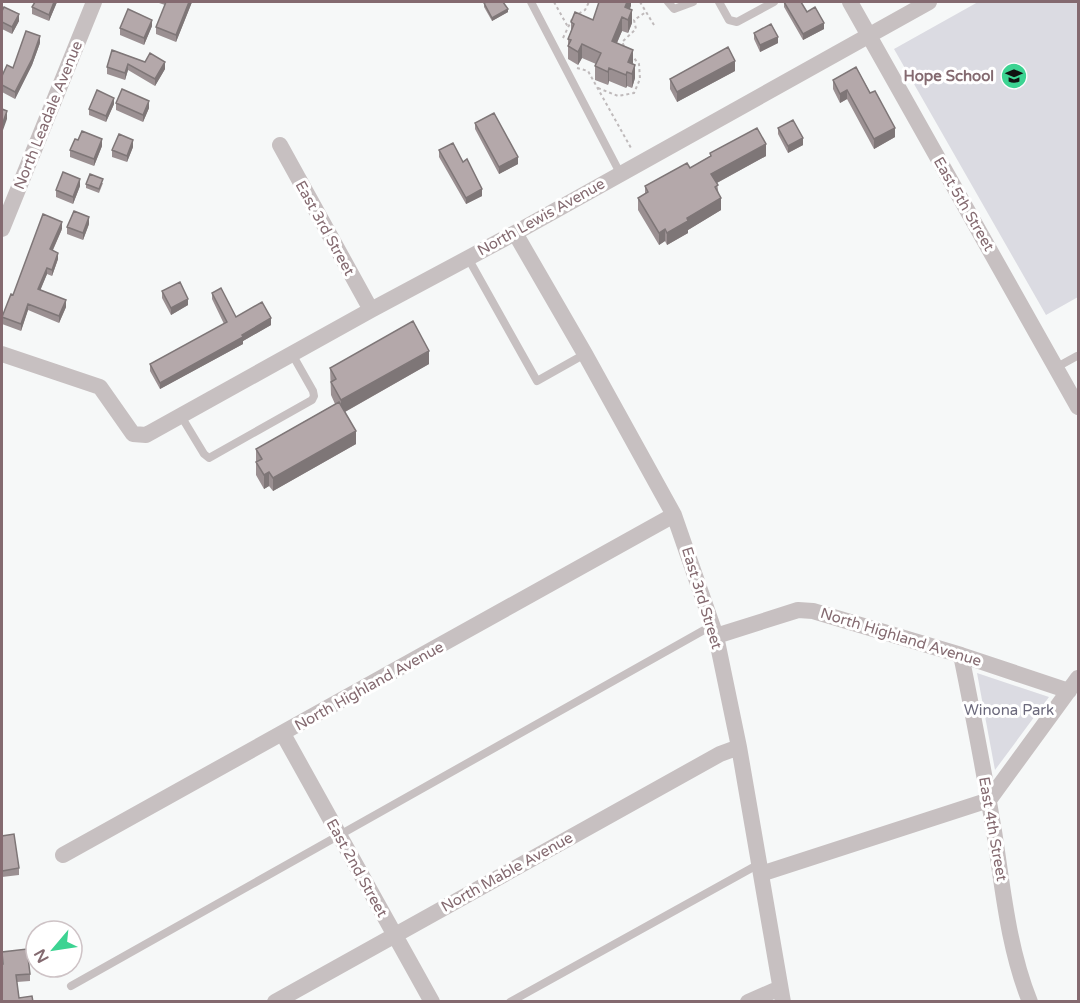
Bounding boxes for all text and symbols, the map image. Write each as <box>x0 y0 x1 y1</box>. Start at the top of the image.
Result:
street label: North Leadale Avenue <box>10 38 86 192</box>
school or university icon: Hope School <box>999 61 1029 91</box>
place label: Hope School <box>904 67 994 86</box>
street label: East 5th Street <box>930 154 998 255</box>
street label: North Lewis Avenue <box>474 174 608 260</box>
street label: East 3rd Street <box>291 177 359 279</box>
street label: East 3rd Street <box>678 545 726 651</box>
street label: North Highland Avenue <box>818 604 984 670</box>
street label: North Highland Avenue <box>291 638 447 734</box>
park label: Winona Park <box>964 701 1054 719</box>
street label: East 4th Street <box>975 775 1011 883</box>
street label: East 2nd Street <box>323 816 392 920</box>
street label: North Mable Avenue <box>438 828 576 916</box>
north arrow <box>24 919 84 979</box>
text: N <box>30 945 54 966</box>

